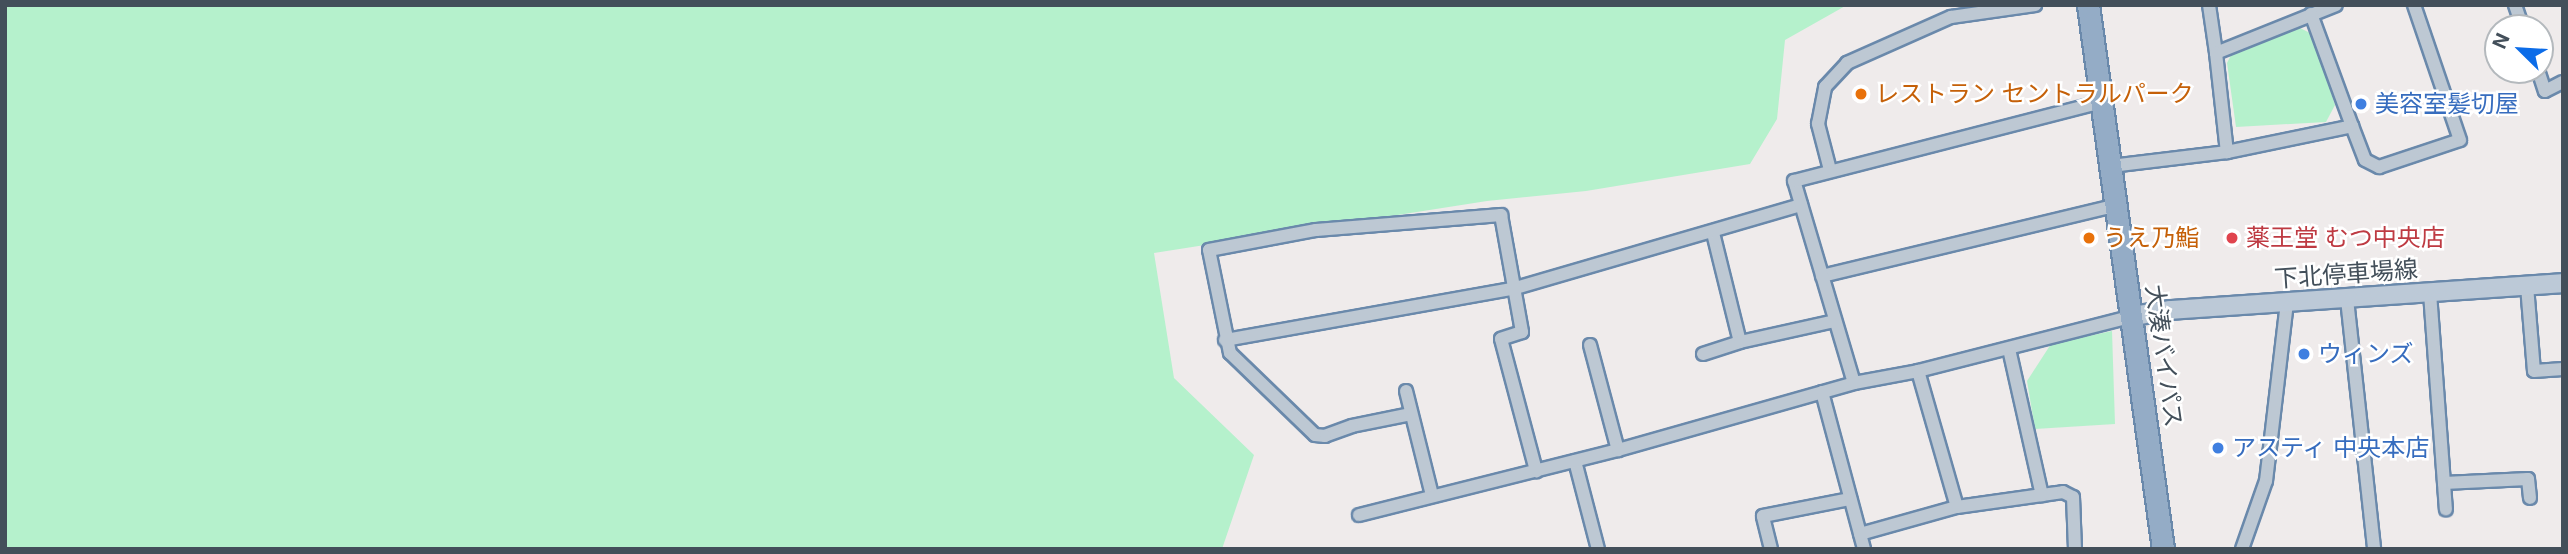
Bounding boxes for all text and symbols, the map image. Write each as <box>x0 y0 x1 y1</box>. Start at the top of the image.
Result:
north arrow <box>2484 14 2554 84</box>
text: N <box>2488 30 2515 52</box>
place label: レストラン セントラルパーク <box>1875 80 2194 108</box>
marker: レストラン セントラルパーク <box>1853 86 1869 102</box>
place label: 美容室髪切屋 <box>2375 90 2519 118</box>
marker: 美容室髪切屋 <box>2353 96 2369 112</box>
place label: うえ乃鮨 <box>2103 224 2199 252</box>
place label: 薬王堂 むつ中央店 <box>2246 224 2445 252</box>
marker: うえ乃鮨 <box>2081 230 2097 246</box>
marker: 薬王堂 むつ中央店 <box>2224 230 2240 246</box>
street label: 下北停車場線 <box>2273 255 2419 293</box>
street label: 大湊バイパス <box>2140 283 2188 429</box>
place label: ウィンズ <box>2318 340 2414 368</box>
marker: ウィンズ <box>2296 346 2312 362</box>
place label: アスティ 中央本店 <box>2232 434 2431 462</box>
marker: アスティ 中央本店 <box>2210 440 2226 456</box>

